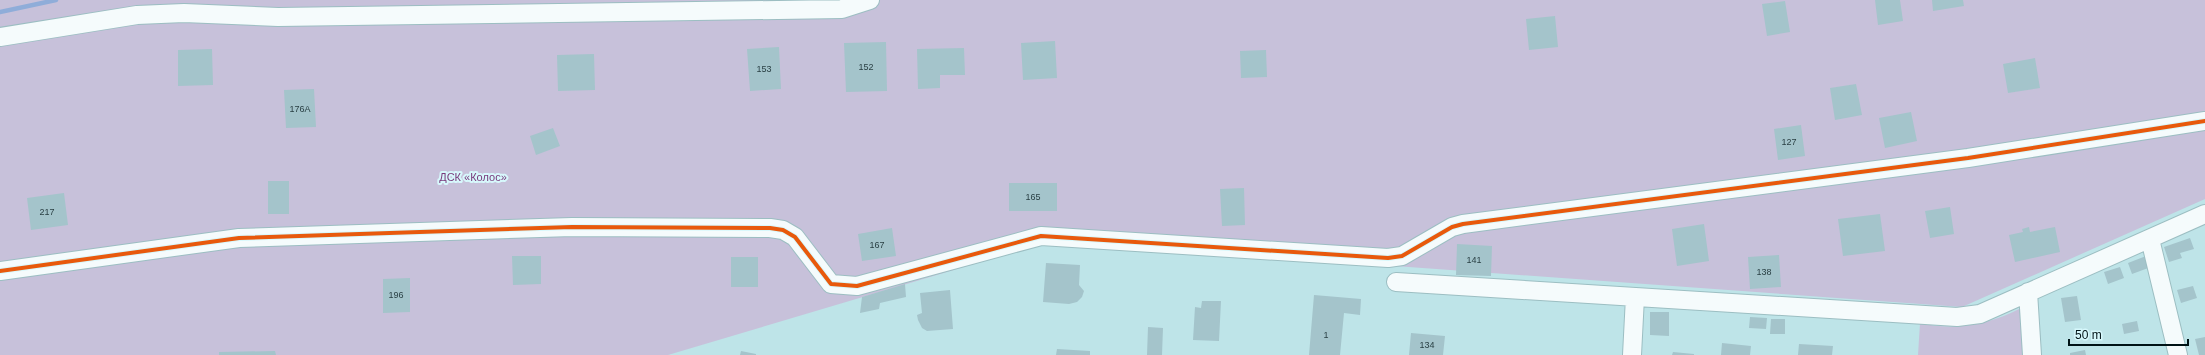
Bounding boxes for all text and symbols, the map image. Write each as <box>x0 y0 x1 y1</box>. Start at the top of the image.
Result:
house number: 152 <box>858 62 874 72</box>
house number: 153 <box>756 64 772 74</box>
house number: 176А <box>289 104 311 114</box>
house number: 127 <box>1781 137 1797 147</box>
park label: ДСК «Колос» <box>439 171 507 183</box>
house number: 165 <box>1025 192 1041 202</box>
house number: 217 <box>39 207 55 217</box>
house number: 167 <box>869 240 885 250</box>
house number: 141 <box>1466 255 1482 265</box>
house number: 138 <box>1756 267 1772 277</box>
house number: 196 <box>388 290 404 300</box>
scale bar <box>2069 321 2188 347</box>
text: 50 m <box>2075 328 2102 342</box>
house number: 1 <box>1323 330 1329 340</box>
house number: 134 <box>1419 340 1435 350</box>

